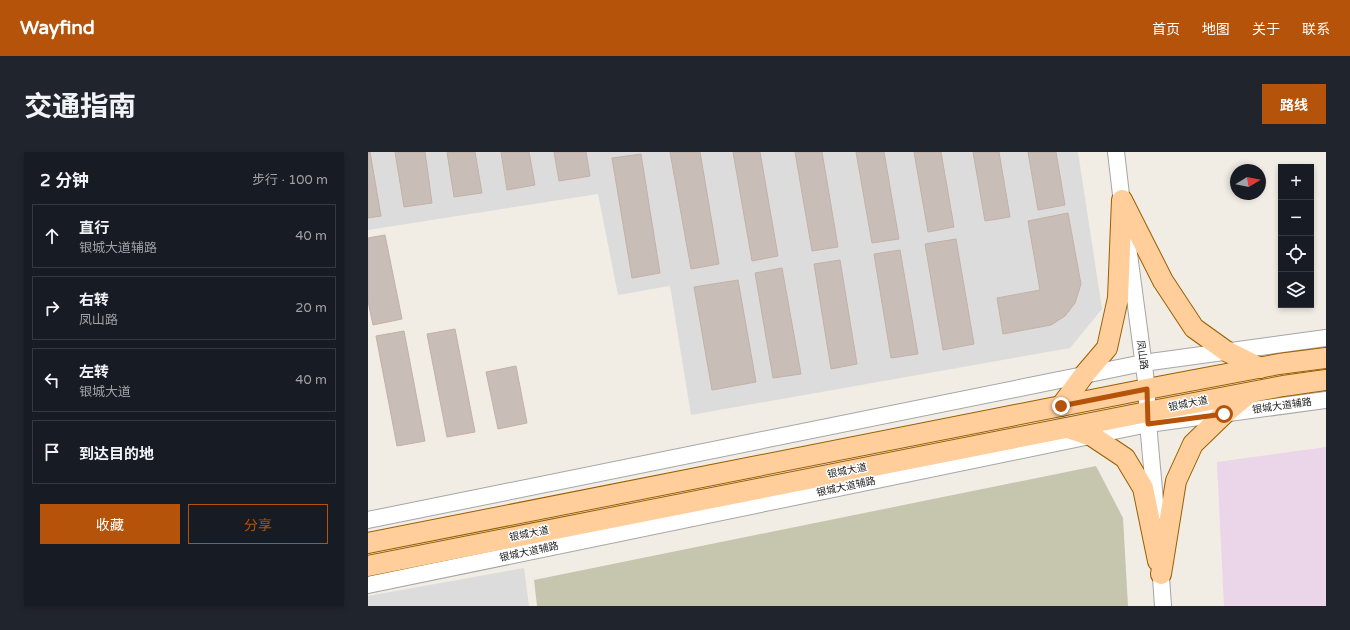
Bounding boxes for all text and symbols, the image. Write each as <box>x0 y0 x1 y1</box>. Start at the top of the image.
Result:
text: Wayfind <box>20 17 95 39</box>
text: 首页 <box>1152 21 1180 38</box>
text: 地图 <box>1202 21 1230 38</box>
text: 关于 <box>1252 21 1280 38</box>
text: 联系 <box>1302 21 1330 38</box>
button: 路线 <box>1262 84 1326 124</box>
text: 交通指南 <box>24 90 136 124</box>
north arrow <box>1230 164 1266 200</box>
map controls <box>1278 164 1314 308</box>
button: + <box>1278 164 1314 200</box>
text: 2 分钟 <box>40 170 89 191</box>
text: 步行 · 100 m <box>252 172 328 188</box>
button: − <box>1278 200 1314 236</box>
text: 直行 <box>79 219 109 237</box>
icon: ahead <box>41 225 63 247</box>
text: 40 m <box>295 228 327 244</box>
button: locate <box>1278 236 1314 272</box>
text: 银城大道辅路 <box>79 240 157 256</box>
button: layers <box>1278 272 1314 308</box>
text: 右转 <box>79 291 109 309</box>
icon: right <box>41 297 63 319</box>
text: 20 m <box>295 300 327 316</box>
text: 凤山路 <box>79 312 118 328</box>
street label: 凤山路 <box>1134 339 1150 371</box>
text: 左转 <box>79 363 109 381</box>
icon: left <box>41 369 63 391</box>
text: 40 m <box>295 372 327 388</box>
text: 银城大道 <box>79 384 131 400</box>
street label: 银城大道 <box>1167 394 1209 414</box>
street label: 银城大道辅路 <box>1251 396 1313 416</box>
route end <box>1052 397 1070 415</box>
route start <box>1215 405 1233 423</box>
icon: arrive <box>41 441 63 463</box>
text: 到达目的地 <box>79 445 154 463</box>
street label: 银城大道 <box>826 461 868 481</box>
street label: 银城大道辅路 <box>815 475 877 499</box>
button: 收藏 <box>40 504 180 544</box>
button: 分享 <box>188 504 328 544</box>
street label: 银城大道 <box>508 524 550 544</box>
street label: 银城大道辅路 <box>498 540 560 564</box>

